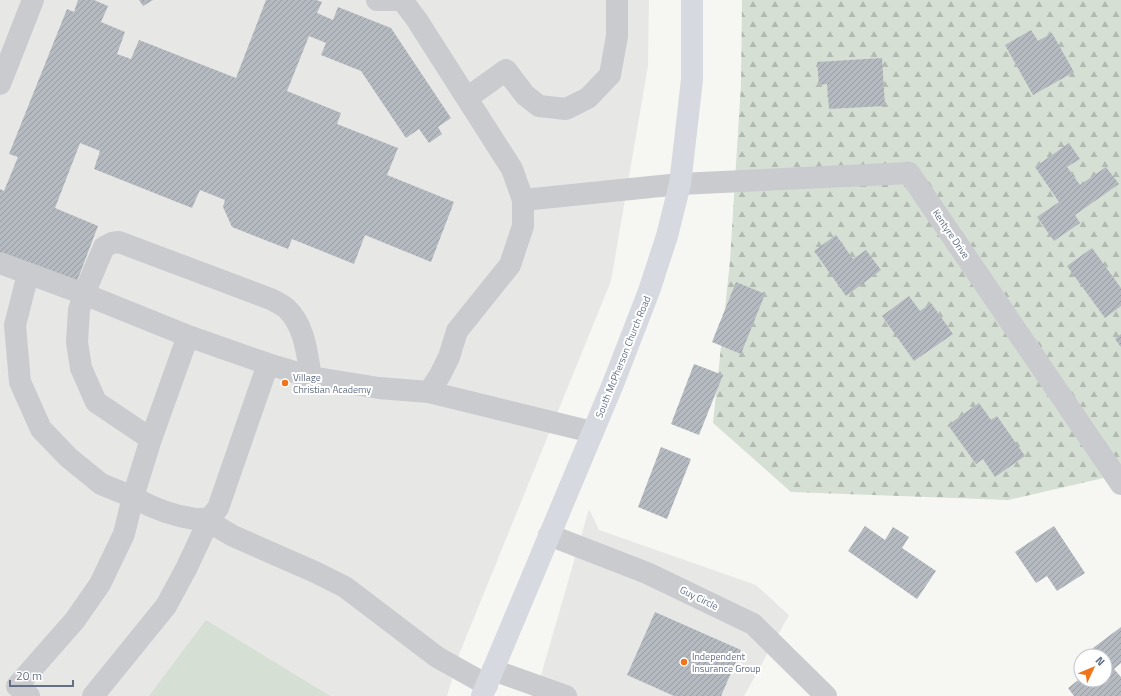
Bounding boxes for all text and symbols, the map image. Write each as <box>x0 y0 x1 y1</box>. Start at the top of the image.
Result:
street label: Kentyre Drive <box>929 206 973 262</box>
street label: South McPherson Church Road <box>592 294 654 420</box>
place label: Village Christian Academy <box>293 370 371 397</box>
marker: Village Christian Academy <box>280 378 290 388</box>
street label: Guy Circle <box>677 582 721 614</box>
north arrow <box>1073 648 1113 688</box>
place label: Independent Insurance Group <box>692 649 761 676</box>
text: N <box>1092 653 1109 669</box>
marker: Independent Insurance Group <box>679 657 689 667</box>
scale bar <box>10 662 73 688</box>
text: 20 m <box>16 666 42 685</box>

